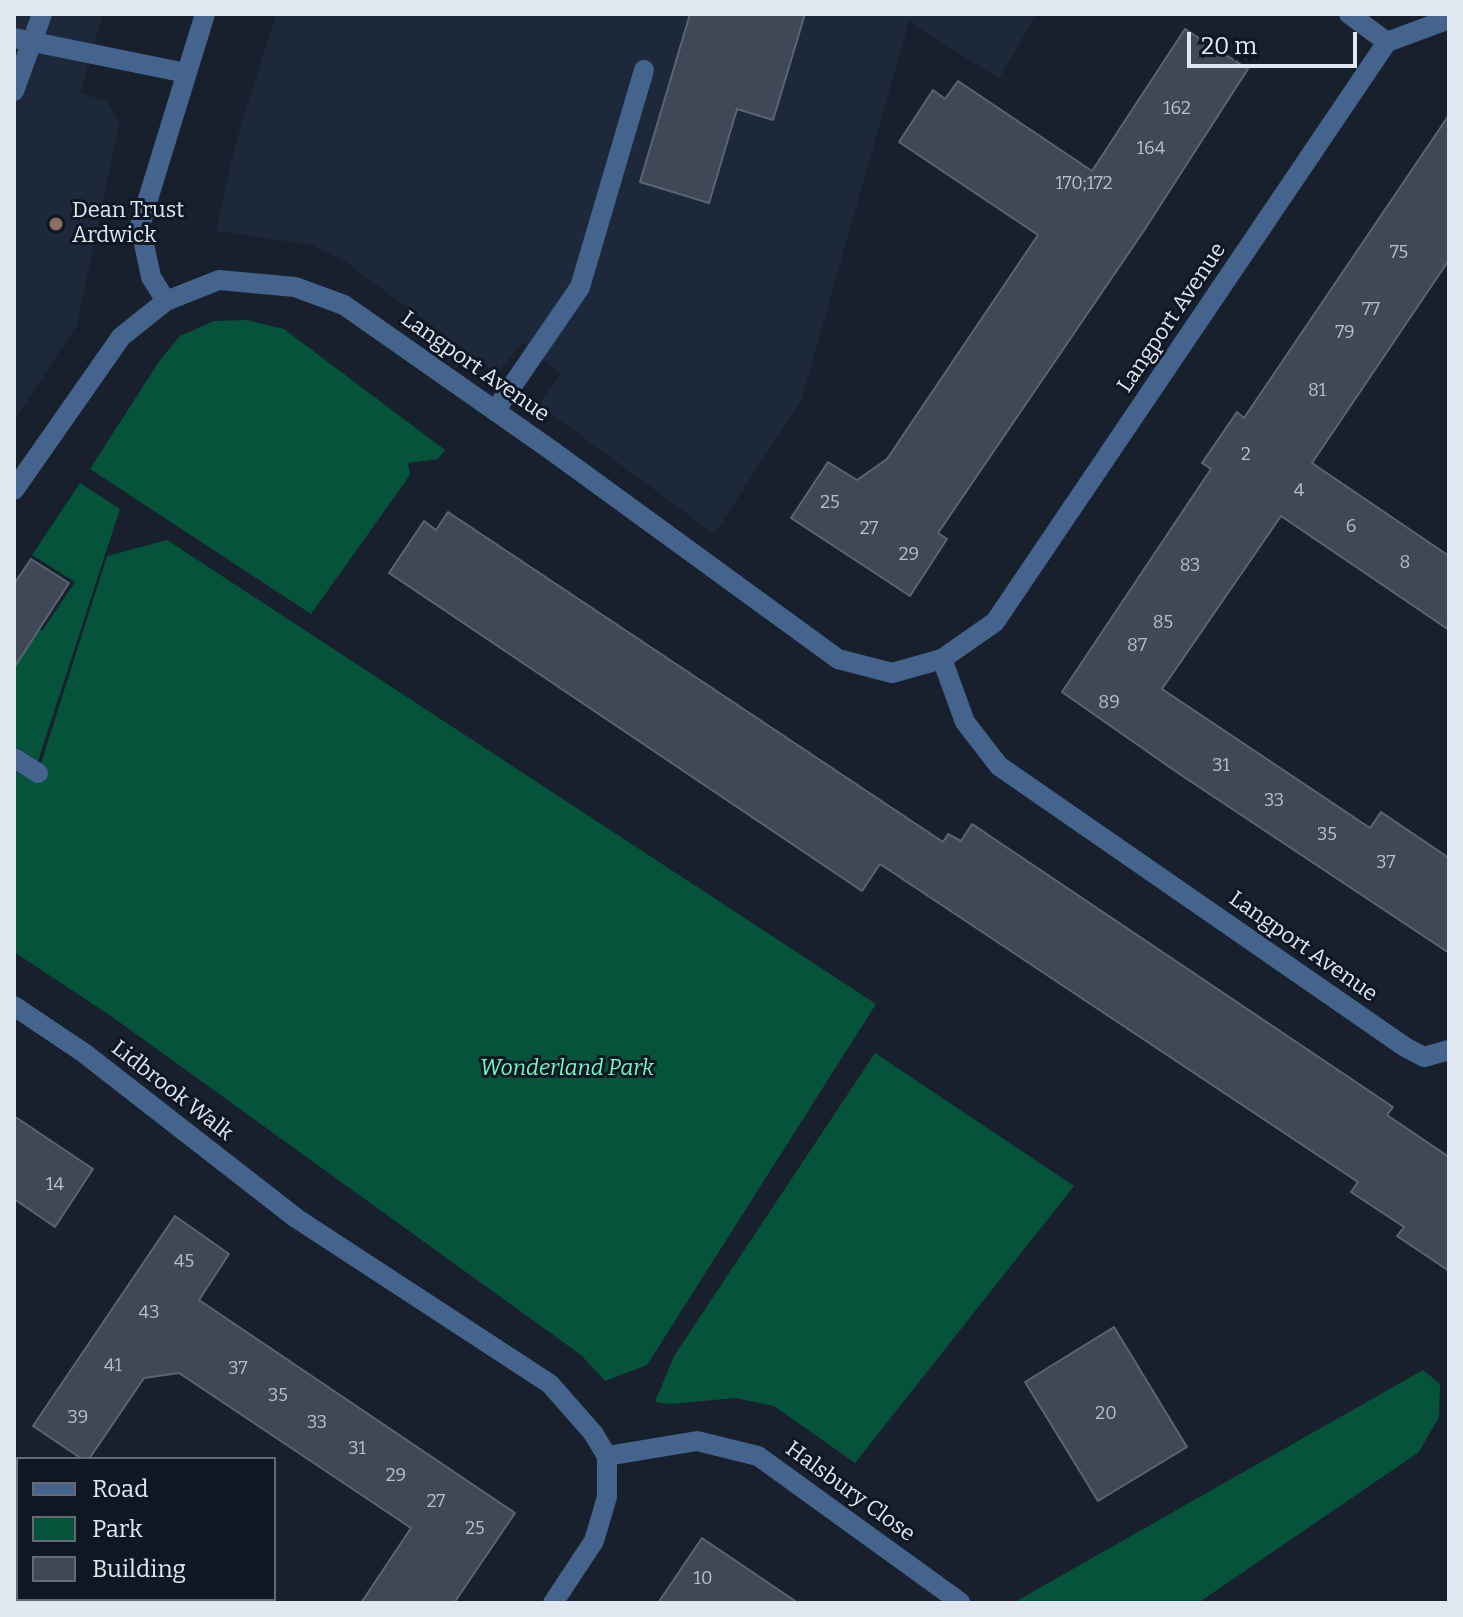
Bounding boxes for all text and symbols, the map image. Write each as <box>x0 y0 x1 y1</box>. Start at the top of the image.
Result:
scale bar <box>1191 16 1361 66</box>
text: 20 m <box>1201 32 1257 60</box>
house number: 162 <box>1163 98 1191 120</box>
house number: 164 <box>1137 138 1165 160</box>
house number: 170;172 <box>1055 173 1113 195</box>
place label: Dean Trust Ardwick <box>72 198 184 250</box>
marker: Dean Trust Ardwick <box>47 215 65 233</box>
street label: Langport Avenue <box>1112 238 1232 398</box>
house number: 75 <box>1390 242 1408 264</box>
house number: 77 <box>1362 299 1380 321</box>
street label: Langport Avenue <box>396 306 554 428</box>
house number: 79 <box>1335 322 1355 344</box>
house number: 81 <box>1308 380 1326 402</box>
house number: 2 <box>1241 444 1251 466</box>
house number: 4 <box>1294 480 1304 502</box>
house number: 25 <box>820 492 840 514</box>
house number: 6 <box>1346 516 1356 538</box>
house number: 27 <box>860 518 878 540</box>
house number: 29 <box>899 544 919 566</box>
house number: 8 <box>1400 552 1410 574</box>
house number: 83 <box>1180 555 1200 577</box>
house number: 85 <box>1153 612 1173 634</box>
house number: 87 <box>1127 635 1147 657</box>
house number: 89 <box>1098 692 1120 714</box>
house number: 31 <box>1212 755 1230 777</box>
house number: 33 <box>1264 790 1284 812</box>
house number: 35 <box>1317 824 1337 846</box>
house number: 37 <box>1376 852 1396 874</box>
street label: Langport Avenue <box>1224 886 1382 1008</box>
street label: Lidbrook Walk <box>106 1035 238 1147</box>
park label: Wonderland Park <box>480 1056 654 1082</box>
house number: 14 <box>46 1174 64 1196</box>
house number: 45 <box>174 1251 194 1273</box>
house number: 43 <box>139 1302 159 1324</box>
house number: 41 <box>104 1355 122 1377</box>
house number: 37 <box>228 1358 248 1380</box>
house number: 35 <box>268 1385 288 1407</box>
house number: 20 <box>1095 1403 1117 1425</box>
house number: 39 <box>68 1407 88 1429</box>
house number: 33 <box>307 1412 327 1434</box>
street label: Halsbury Close <box>780 1436 920 1548</box>
house number: 31 <box>348 1438 366 1460</box>
legend <box>16 1457 276 1601</box>
house number: 29 <box>386 1465 406 1487</box>
text: Road <box>92 1475 148 1503</box>
house number: 27 <box>427 1491 445 1513</box>
text: Park <box>92 1515 143 1543</box>
house number: 25 <box>465 1518 485 1540</box>
text: Building <box>92 1555 186 1583</box>
house number: 10 <box>694 1568 712 1590</box>

